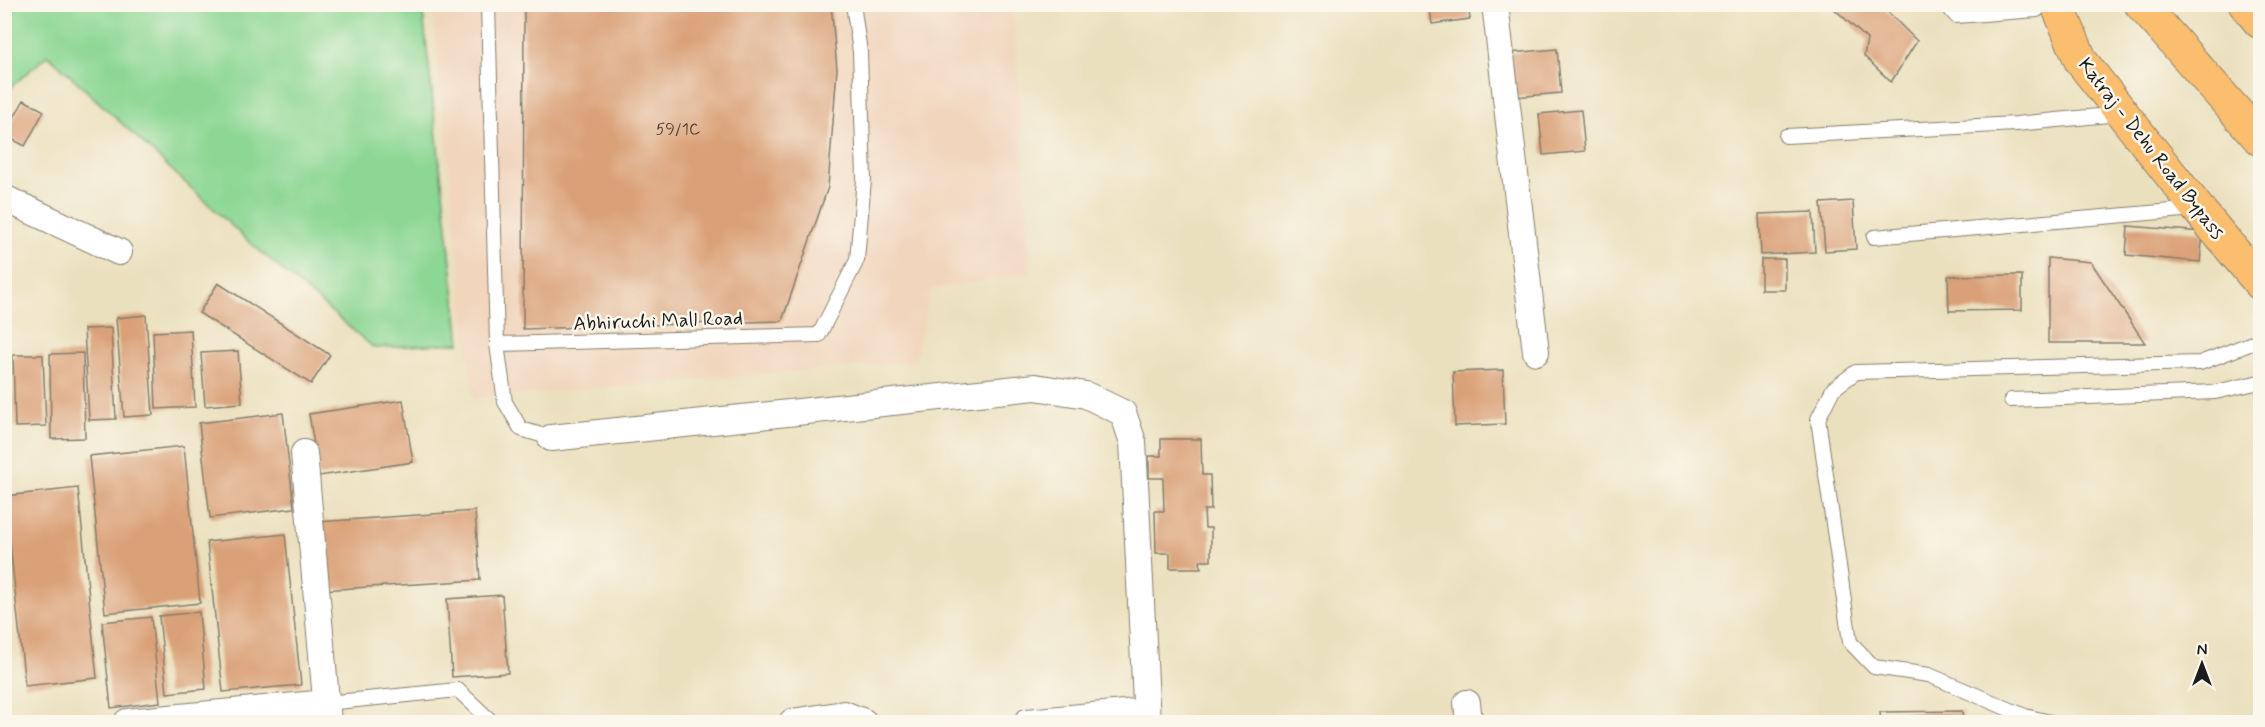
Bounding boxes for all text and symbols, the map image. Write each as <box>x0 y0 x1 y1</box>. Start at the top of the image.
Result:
street label: Katraj - Dehu Road Bypass <box>2071 52 2230 245</box>
house number: 59/1C <box>656 119 700 140</box>
street label: Abhiruchi Mall Road <box>573 305 743 338</box>
north arrow <box>2172 634 2232 694</box>
text: N <box>2197 640 2207 661</box>

